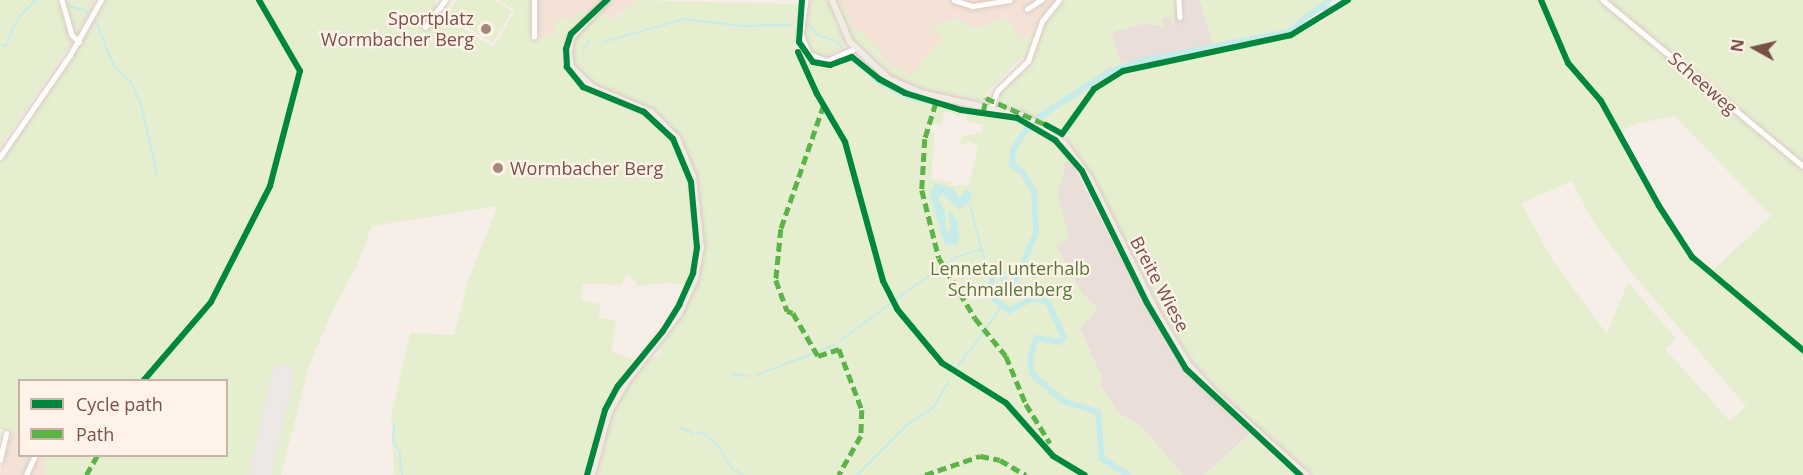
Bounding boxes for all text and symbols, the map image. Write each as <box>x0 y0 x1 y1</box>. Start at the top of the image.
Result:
place label: Sportplatz Wormbacher Berg <box>321 8 474 50</box>
north arrow <box>1725 18 1785 78</box>
marker: Sportplatz Wormbacher Berg <box>479 22 493 36</box>
text: N <box>1725 38 1749 53</box>
street label: Scheeweg <box>1664 47 1742 119</box>
place label: Wormbacher Berg <box>510 157 663 179</box>
marker: Wormbacher Berg <box>491 161 505 175</box>
street label: Breite Wiese <box>1126 233 1194 335</box>
park label: Lennetal unterhalb Schmallenberg <box>930 258 1090 300</box>
legend <box>18 379 228 457</box>
text: Cycle path <box>76 392 163 416</box>
text: Path <box>76 422 114 446</box>

